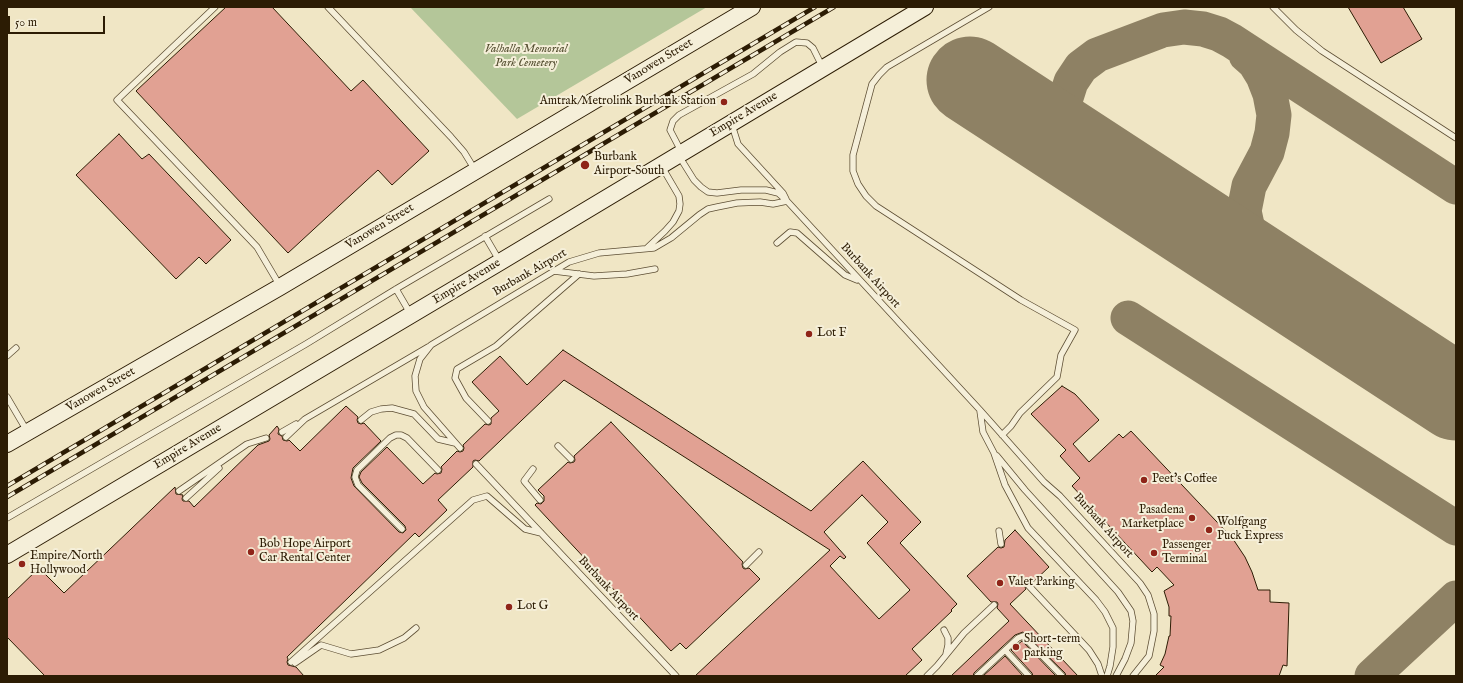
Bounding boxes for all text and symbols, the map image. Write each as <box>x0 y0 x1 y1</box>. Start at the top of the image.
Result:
scale bar <box>10 8 107 34</box>
text: 50 m <box>15 15 37 30</box>
street label: Vanowen Street <box>622 36 696 88</box>
park label: Valhalla Memorial Park Cemetery <box>485 43 567 71</box>
street label: Empire Avenue <box>708 89 780 141</box>
place label: Amtrak/Metrolink Burbank Station <box>540 95 716 109</box>
marker: Amtrak/Metrolink Burbank Station <box>719 97 729 107</box>
place label: Burbank Airport–South <box>594 151 664 179</box>
marker: Burbank Airport–South <box>579 159 591 171</box>
street label: Vanowen Street <box>343 201 417 253</box>
street label: Burbank Airport <box>837 240 903 312</box>
street label: Burbank Airport <box>491 246 569 300</box>
street label: Empire Avenue <box>431 256 503 308</box>
place label: Lot F <box>817 327 846 341</box>
marker: Lot F <box>804 329 814 339</box>
street label: Vanowen Street <box>64 364 138 416</box>
street label: Empire Avenue <box>152 421 224 473</box>
place label: Peet's Coffee <box>1152 473 1217 487</box>
marker: Peet's Coffee <box>1139 475 1149 485</box>
street label: Burbank Airport <box>1070 490 1136 562</box>
place label: Pasadena Marketplace <box>1122 504 1184 532</box>
marker: Pasadena Marketplace <box>1187 513 1197 523</box>
place label: Wolfgang Puck Express <box>1217 516 1283 544</box>
marker: Wolfgang Puck Express <box>1204 525 1214 535</box>
place label: Bob Hope Airport Car Rental Center <box>259 538 351 566</box>
place label: Passenger Terminal <box>1162 539 1211 567</box>
marker: Bob Hope Airport Car Rental Center <box>246 547 256 557</box>
marker: Passenger Terminal <box>1149 548 1159 558</box>
place label: Empire/North Hollywood <box>30 550 103 578</box>
street label: Burbank Airport <box>575 554 641 624</box>
marker: Empire/North Hollywood <box>17 559 27 569</box>
place label: Valet Parking <box>1008 576 1075 590</box>
marker: Valet Parking <box>995 578 1005 588</box>
place label: Lot G <box>517 600 548 614</box>
marker: Lot G <box>504 602 514 612</box>
place label: Short-term parking <box>1024 633 1080 661</box>
marker: Short-term parking <box>1011 642 1021 652</box>

